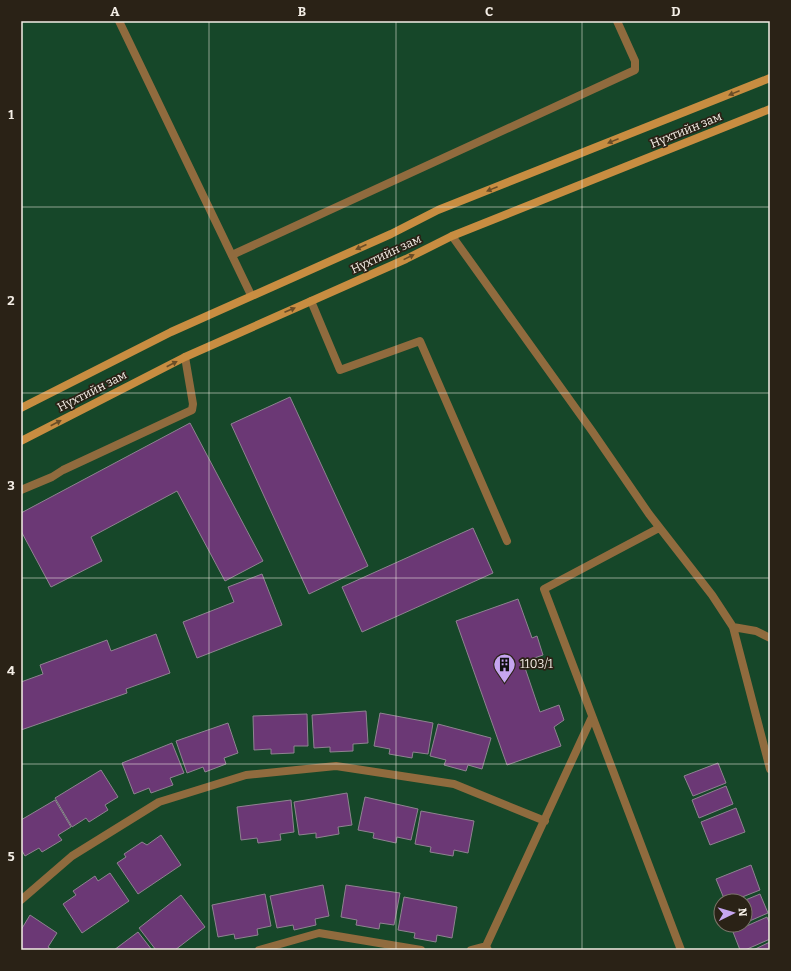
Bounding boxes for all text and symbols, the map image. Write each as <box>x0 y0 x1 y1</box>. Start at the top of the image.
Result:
text: A <box>110 4 120 19</box>
text: B <box>298 4 306 19</box>
text: C <box>485 4 493 19</box>
text: D <box>671 4 681 19</box>
one-way arrow <box>727 90 739 96</box>
text: 1 <box>8 107 14 122</box>
street label: Нүхтийн зам <box>648 109 724 151</box>
one-way arrow <box>607 138 618 144</box>
one-way arrow <box>487 186 498 192</box>
street label: Нүхтийн зам <box>349 232 423 276</box>
one-way arrow <box>354 245 366 251</box>
one-way arrow <box>403 254 414 260</box>
text: 2 <box>7 293 15 308</box>
one-way arrow <box>284 306 296 312</box>
one-way arrow <box>166 361 177 367</box>
street label: Нүхтийн зам <box>55 368 129 414</box>
one-way arrow <box>50 420 62 426</box>
text: 3 <box>7 478 15 493</box>
building icon: 1103/1 <box>491 651 517 684</box>
place label: 1103/1 <box>520 657 553 671</box>
text: 4 <box>7 663 15 678</box>
text: 5 <box>7 849 15 864</box>
north arrow <box>713 893 753 933</box>
text: N <box>736 907 749 917</box>

